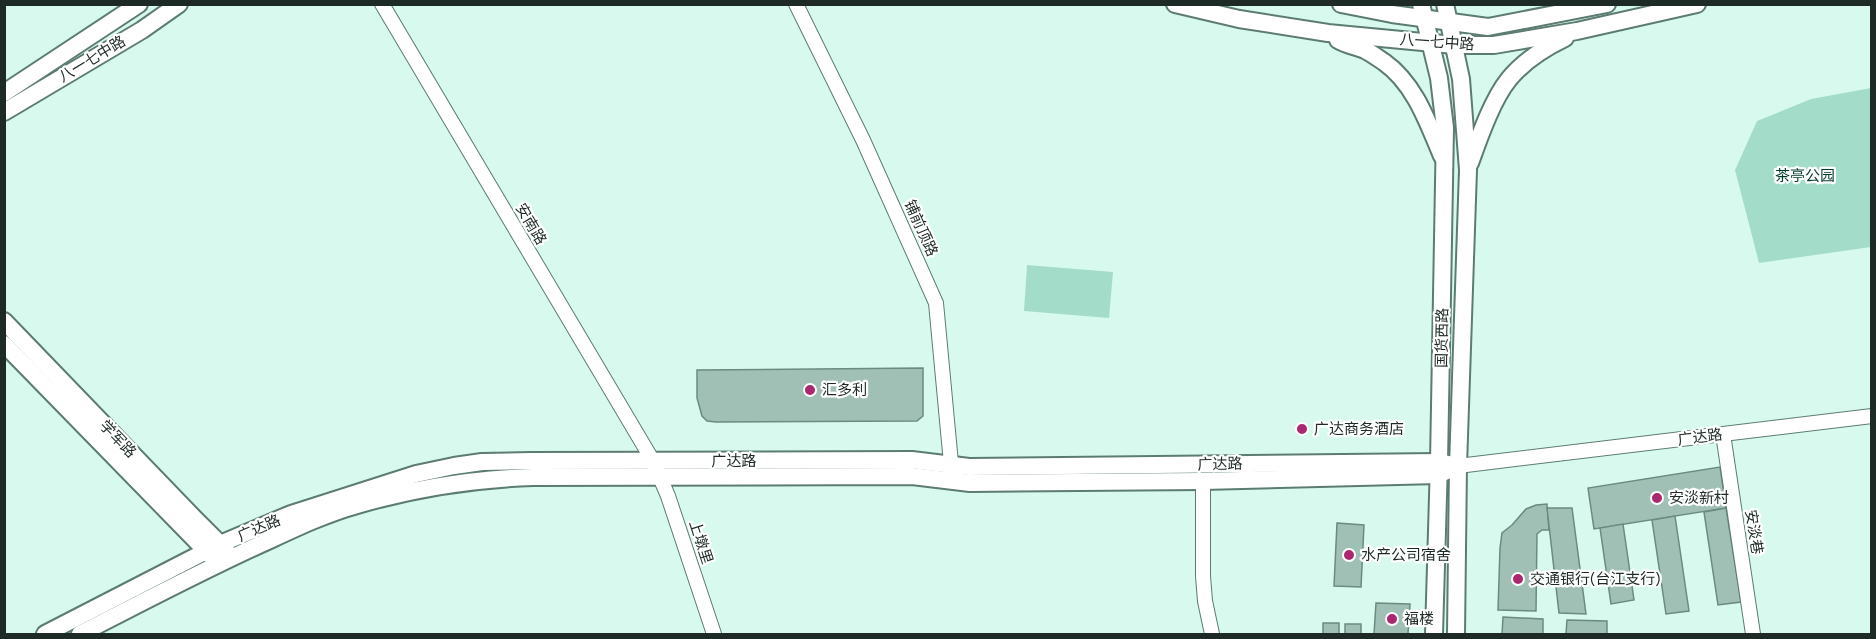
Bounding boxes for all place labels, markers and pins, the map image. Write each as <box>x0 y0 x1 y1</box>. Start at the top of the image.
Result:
place label: 汇多利 <box>822 381 867 399</box>
marker: 汇多利 <box>803 383 817 397</box>
place label: 广达商务酒店 <box>1314 420 1404 438</box>
marker: 广达商务酒店 <box>1295 422 1309 436</box>
place label: 安淡新村 <box>1669 489 1729 507</box>
marker: 安淡新村 <box>1650 491 1664 505</box>
place label: 水产公司宿舍 <box>1361 546 1451 564</box>
marker: 水产公司宿舍 <box>1342 548 1356 562</box>
place label: 交通银行(台江支行) <box>1530 570 1661 588</box>
marker: 交通银行(台江支行) <box>1511 572 1525 586</box>
place label: 福楼 <box>1404 610 1434 628</box>
marker: 福楼 <box>1385 612 1399 626</box>

